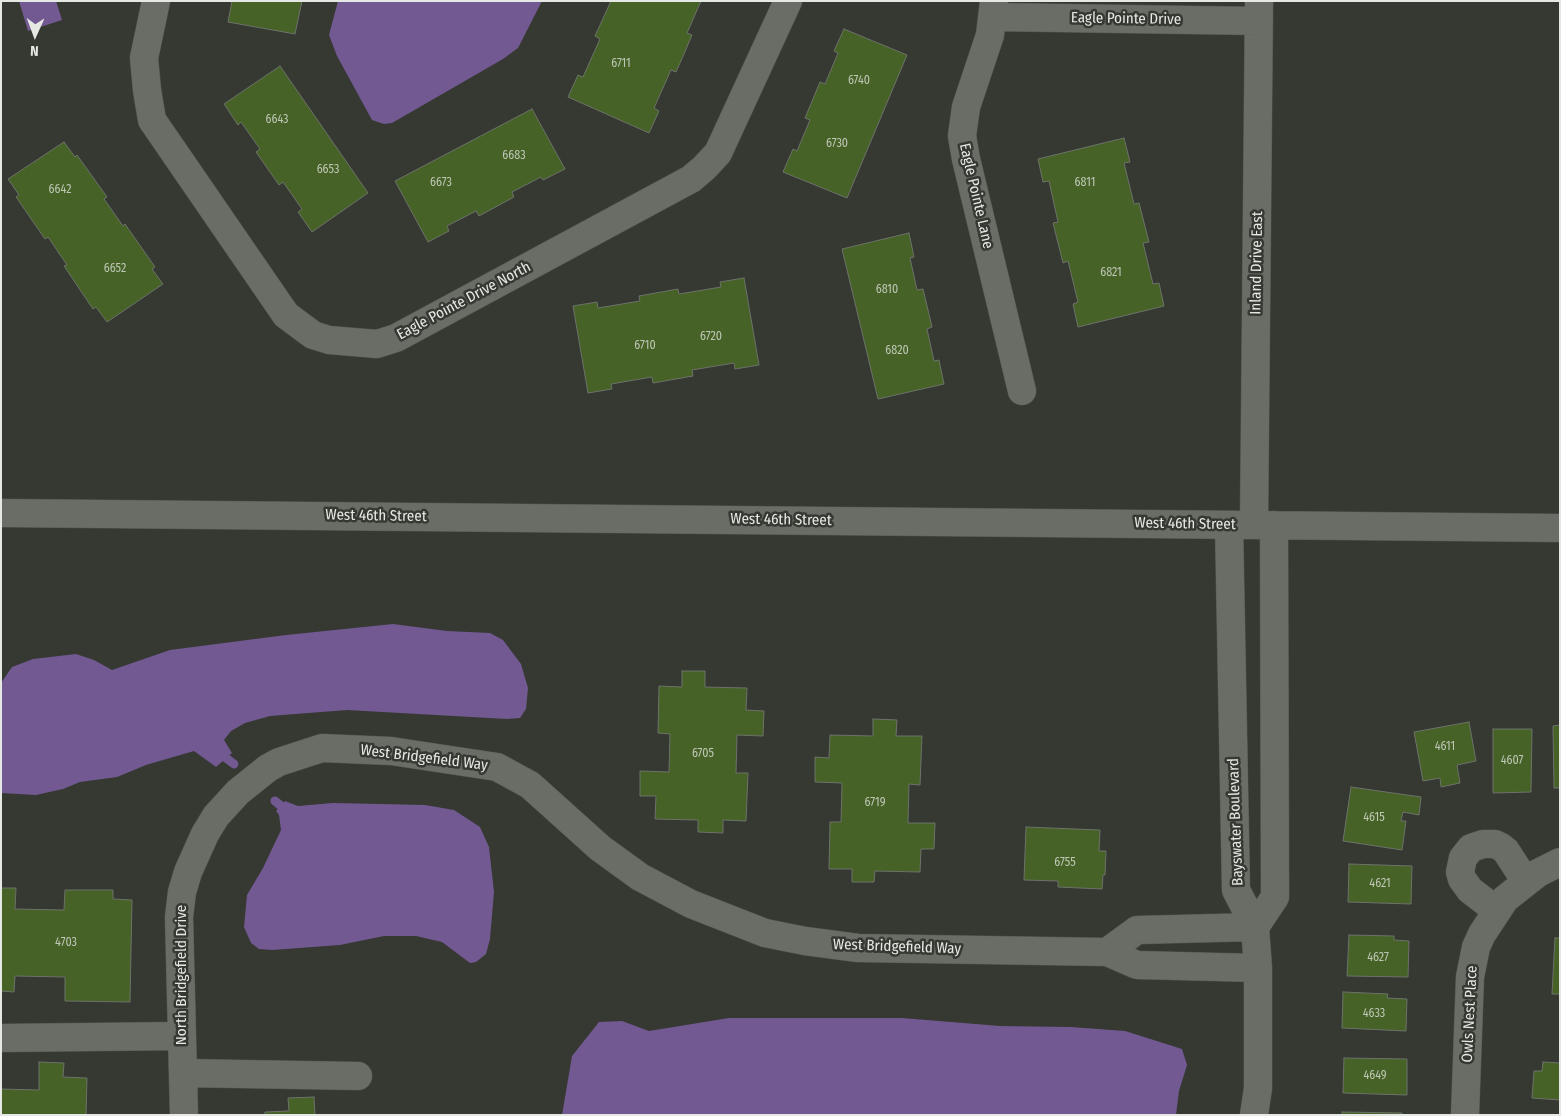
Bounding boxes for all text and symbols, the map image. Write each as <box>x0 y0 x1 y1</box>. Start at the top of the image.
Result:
street label: Eagle Pointe Drive <box>1071 9 1181 29</box>
north arrow <box>10 10 60 60</box>
text: N <box>30 42 39 59</box>
house number: 6711 <box>611 57 631 71</box>
house number: 6740 <box>848 74 870 88</box>
house number: 6643 <box>266 113 288 127</box>
house number: 6730 <box>826 137 848 151</box>
street label: Eagle Pointe Lane <box>955 141 997 251</box>
house number: 6683 <box>502 149 526 163</box>
house number: 6653 <box>317 163 339 177</box>
house number: 6673 <box>430 176 452 190</box>
house number: 6811 <box>1075 176 1095 190</box>
house number: 6642 <box>49 183 71 197</box>
street label: Inland Drive East <box>1247 211 1267 315</box>
street label: Eagle Pointe Drive North <box>394 258 534 344</box>
house number: 6652 <box>104 262 126 276</box>
house number: 6821 <box>1100 266 1122 280</box>
house number: 6810 <box>876 283 898 297</box>
house number: 6720 <box>700 330 722 344</box>
house number: 6710 <box>634 339 656 353</box>
house number: 6820 <box>885 344 909 358</box>
street label: West 46th Street <box>325 506 427 526</box>
street label: West 46th Street <box>730 510 832 530</box>
street label: West 46th Street <box>1134 514 1236 534</box>
house number: 4611 <box>1435 740 1455 754</box>
street label: West Bridgefield Way <box>359 741 489 775</box>
house number: 6705 <box>692 747 714 761</box>
house number: 4607 <box>1501 754 1523 768</box>
street label: Bayswater Boulevard <box>1225 758 1247 886</box>
house number: 6719 <box>865 796 885 810</box>
house number: 4615 <box>1363 811 1385 825</box>
house number: 6755 <box>1054 856 1076 870</box>
house number: 4621 <box>1369 877 1391 891</box>
street label: North Bridgefield Drive <box>173 905 191 1045</box>
house number: 4703 <box>55 936 77 950</box>
street label: West Bridgefield Way <box>833 936 961 958</box>
house number: 4627 <box>1367 951 1389 965</box>
street label: Owls Nest Place <box>1458 965 1482 1063</box>
house number: 4633 <box>1363 1007 1385 1021</box>
house number: 4649 <box>1363 1069 1387 1083</box>

